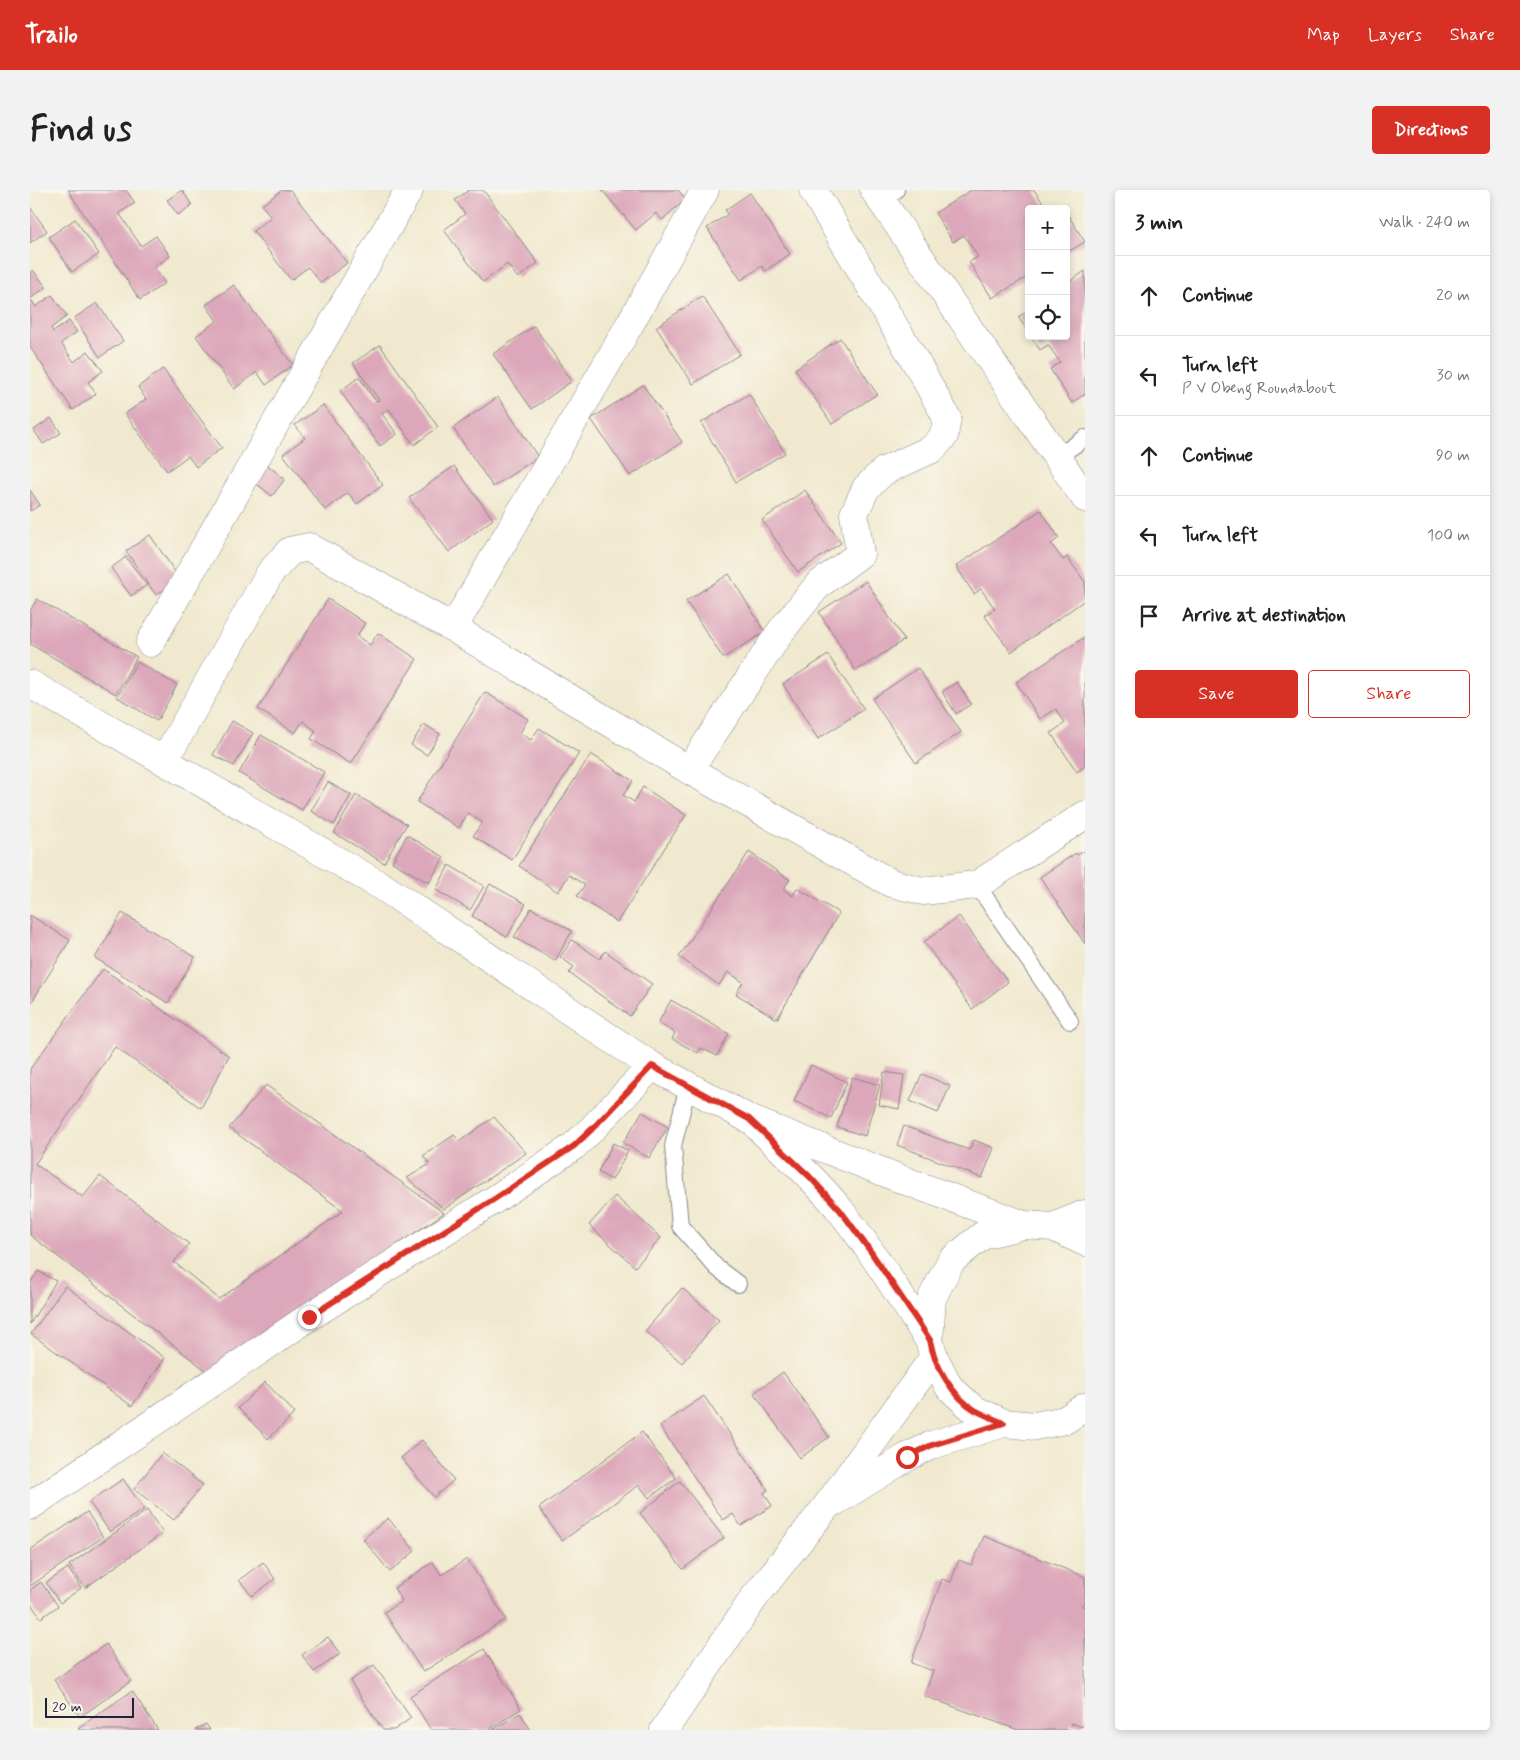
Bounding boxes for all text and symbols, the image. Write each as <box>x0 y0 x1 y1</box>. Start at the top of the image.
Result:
text: Trailo <box>25 20 78 51</box>
text: Map <box>1307 23 1340 47</box>
text: Layers <box>1368 23 1422 47</box>
text: Share <box>1450 23 1495 47</box>
button: Directions <box>1372 106 1490 154</box>
text: Find us <box>30 107 132 153</box>
map controls <box>1025 205 1070 340</box>
button: + <box>1025 205 1070 250</box>
text: 3 min <box>1135 209 1183 237</box>
text: Walk · 240 m <box>1379 212 1470 233</box>
button: − <box>1025 250 1070 295</box>
icon: ahead <box>1135 282 1163 310</box>
text: Continue <box>1182 283 1253 308</box>
text: 20 m <box>1436 285 1470 306</box>
button: locate <box>1025 295 1070 340</box>
text: Turn left <box>1182 353 1258 378</box>
icon: left <box>1135 362 1163 390</box>
text: 30 m <box>1437 365 1470 386</box>
text: P V Obeng Roundabout <box>1182 378 1336 399</box>
icon: ahead <box>1135 442 1163 470</box>
text: Continue <box>1182 443 1253 468</box>
text: 90 m <box>1436 445 1470 466</box>
icon: left <box>1135 522 1163 550</box>
text: Turn left <box>1182 523 1258 548</box>
text: 100 m <box>1427 525 1470 546</box>
icon: arrive <box>1135 602 1163 630</box>
text: Arrive at destination <box>1182 603 1346 628</box>
button: Save <box>1135 670 1298 718</box>
button: Share <box>1308 670 1470 718</box>
route end <box>298 1306 321 1329</box>
route start <box>896 1446 919 1469</box>
scale bar <box>45 1695 134 1718</box>
text: 20 m <box>52 1698 82 1716</box>

